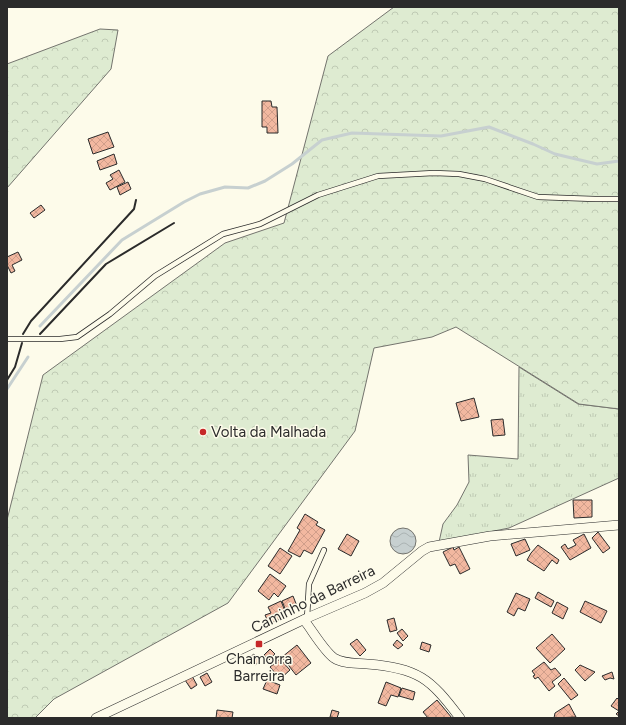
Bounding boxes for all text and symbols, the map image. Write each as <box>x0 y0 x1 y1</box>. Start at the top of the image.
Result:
place label: Volta da Malhada <box>211 423 326 441</box>
marker: Volta da Malhada <box>198 427 208 437</box>
street label: Caminho da Barreira <box>248 561 378 637</box>
marker: Chamorra Barreira <box>254 639 264 649</box>
place label: Chamorra Barreira <box>226 650 292 685</box>

